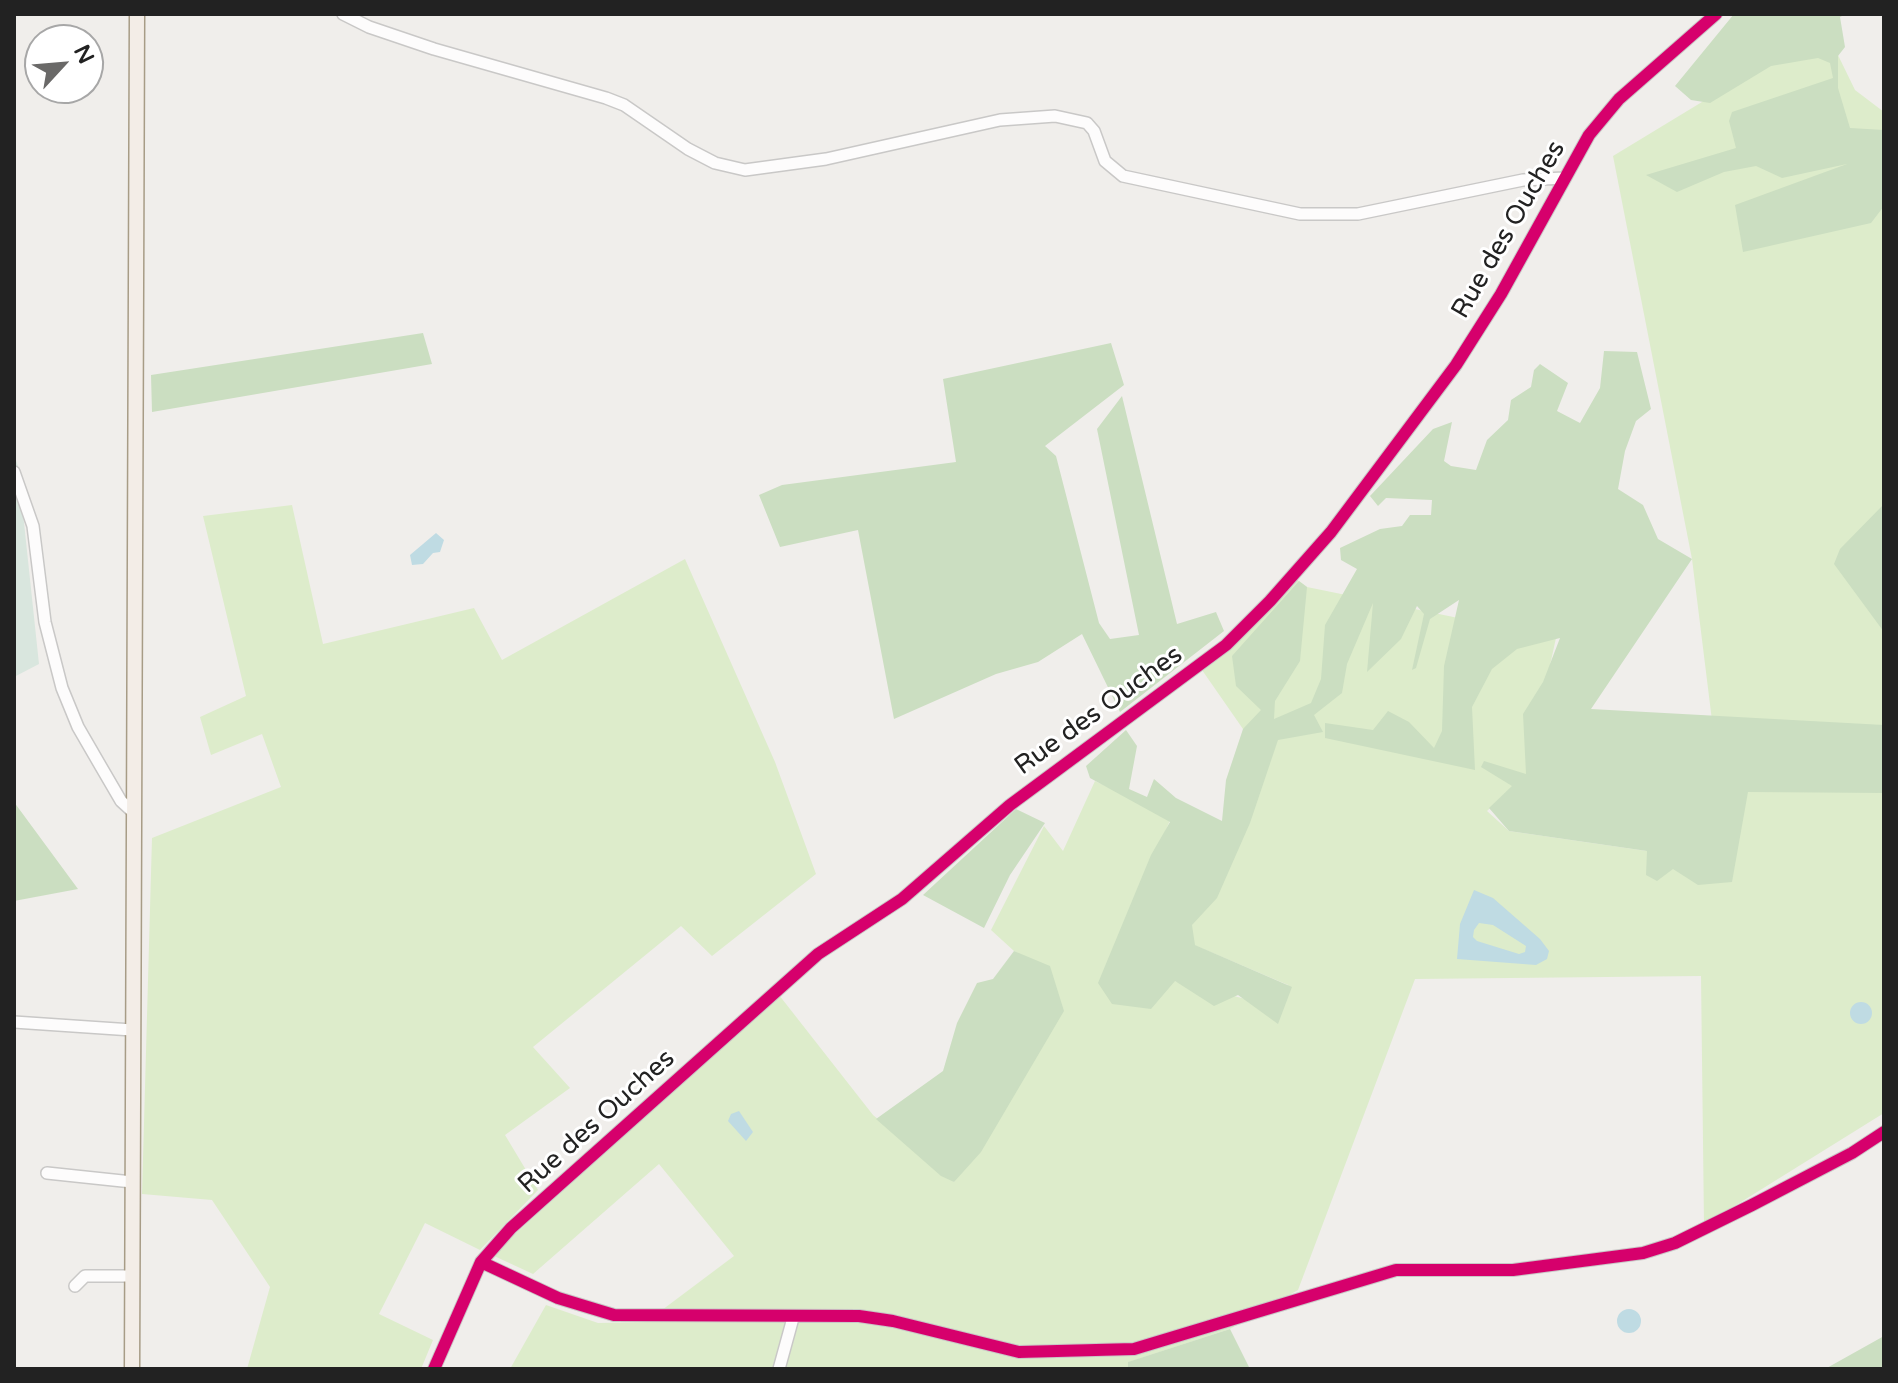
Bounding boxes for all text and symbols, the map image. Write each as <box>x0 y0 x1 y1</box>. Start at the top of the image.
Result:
north arrow <box>24 24 104 104</box>
text: N <box>68 41 99 68</box>
street label: Rue des Ouches <box>1446 136 1572 324</box>
street label: Rue des Ouches <box>1009 640 1189 782</box>
street label: Rue des Ouches <box>512 1044 682 1200</box>

